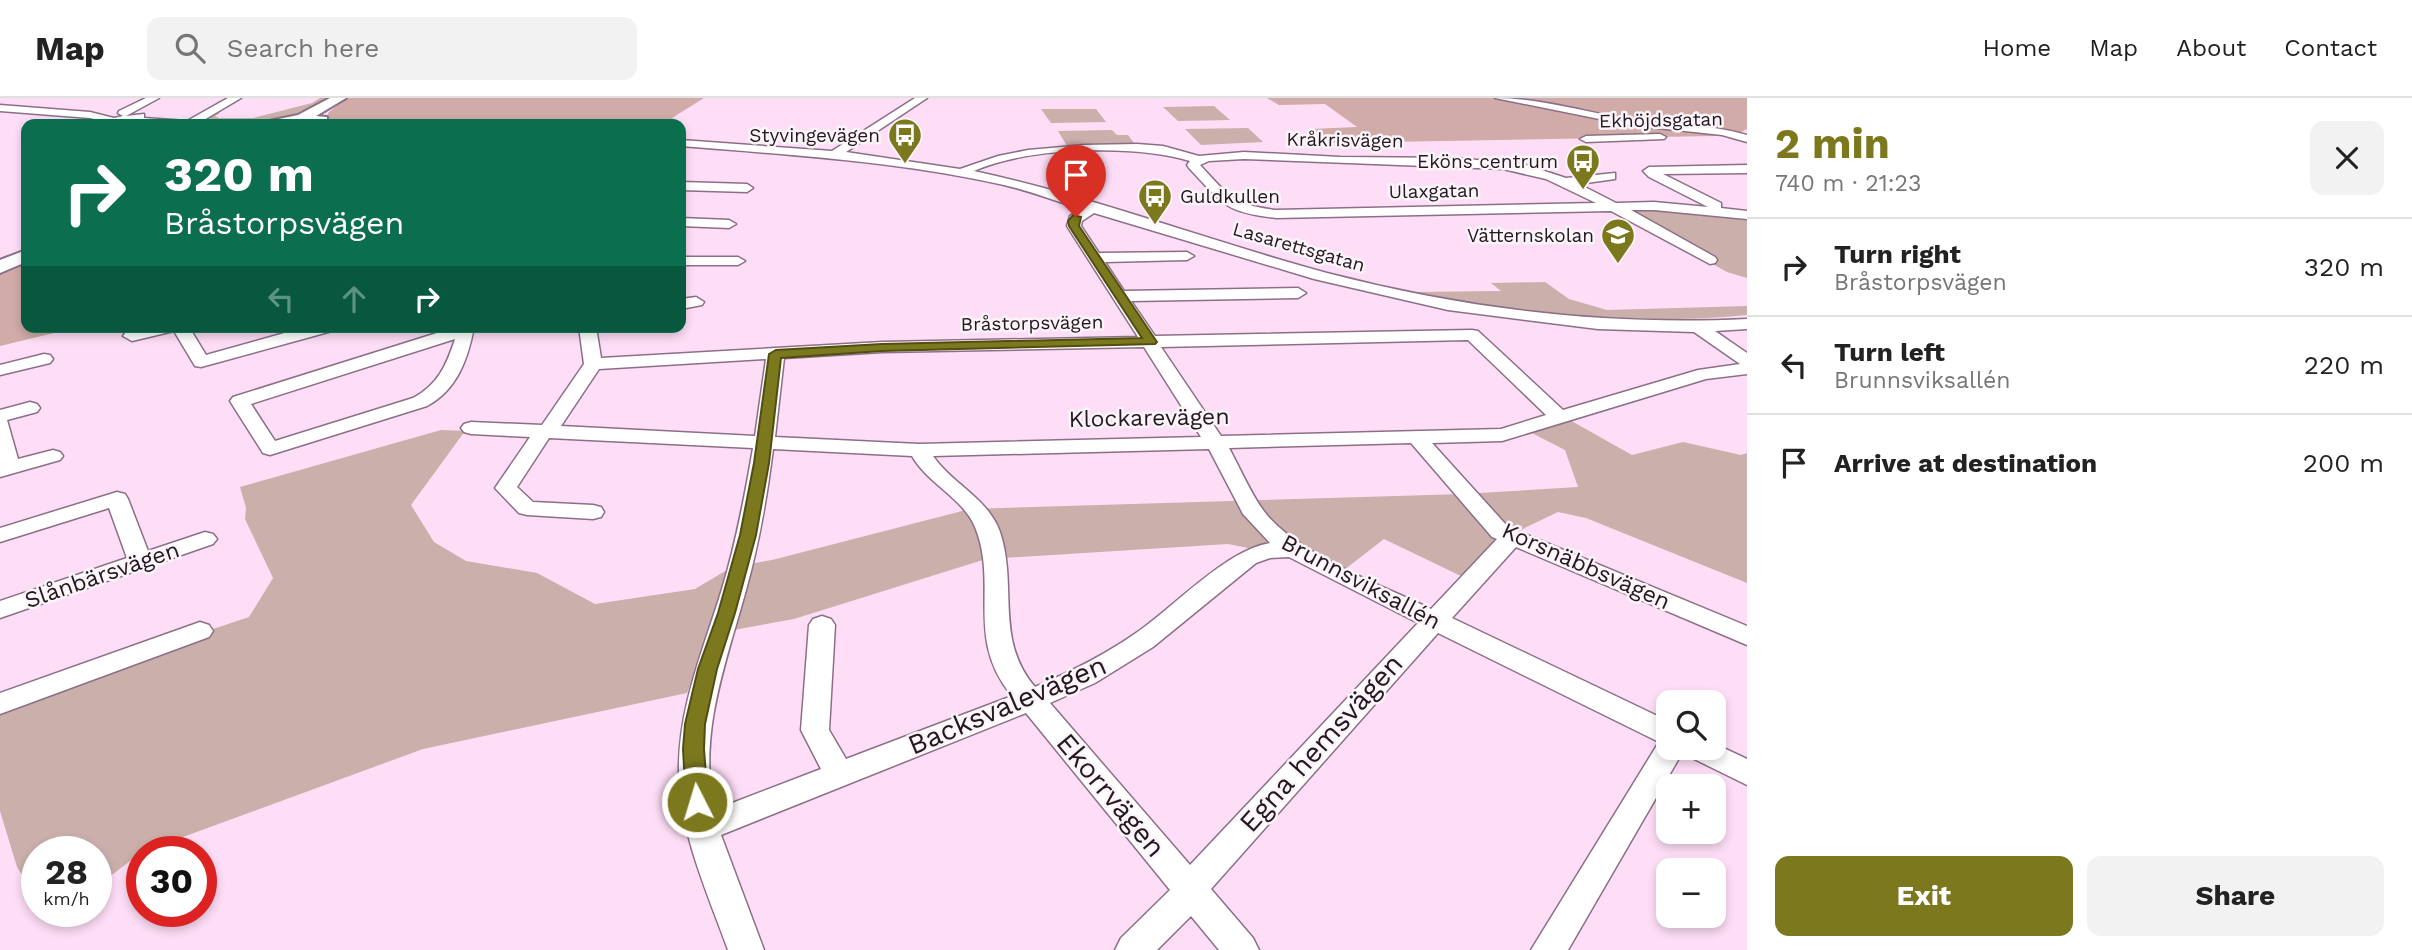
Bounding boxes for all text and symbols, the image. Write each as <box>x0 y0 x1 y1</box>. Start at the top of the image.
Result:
search box <box>147 17 637 80</box>
text: Map <box>35 29 105 68</box>
icon: search <box>171 29 209 67</box>
text: Search here <box>227 33 379 63</box>
text: Home <box>1983 34 2051 62</box>
text: Map <box>2089 34 2138 62</box>
text: About <box>2176 34 2246 62</box>
text: Contact <box>2284 34 2377 62</box>
street label: Ekhöjdsgatan <box>1599 107 1723 133</box>
bus stop icon: Styvingevägen <box>886 116 924 165</box>
text: 2 min <box>1775 119 1890 168</box>
button: close <box>2310 121 2384 195</box>
place label: Styvingevägen <box>749 124 880 147</box>
street label: Kråkrisvägen <box>1286 127 1404 153</box>
bus stop icon: Eköns centrum <box>1564 142 1602 191</box>
text: 320 m <box>164 145 314 203</box>
pin <box>1046 145 1106 217</box>
icon: right <box>49 147 140 238</box>
place label: Eköns centrum <box>1417 150 1558 173</box>
icon: arrive <box>1057 156 1095 194</box>
text: 740 m · 21:23 <box>1775 170 1921 197</box>
bus stop icon: Guldkullen <box>1136 177 1174 226</box>
street label: Ulaxgatan <box>1388 179 1480 203</box>
place label: Guldkullen <box>1180 185 1280 208</box>
text: Bråstorpsvägen <box>164 204 404 242</box>
school or university icon: Vätternskolan <box>1599 216 1637 265</box>
street label: Lasarettsgatan <box>1230 217 1368 277</box>
place label: Vätternskolan <box>1467 224 1594 247</box>
text: Turn right <box>1834 239 1961 269</box>
icon: right <box>1775 248 1813 286</box>
text: 320 m <box>2304 252 2384 282</box>
text: Bråstorpsvägen <box>1834 269 2007 296</box>
icon: left <box>262 280 300 318</box>
icon: ahead <box>335 280 373 318</box>
icon: right <box>408 280 446 318</box>
street label: Bråstorpsvägen <box>960 310 1104 336</box>
text: Turn left <box>1834 337 1945 367</box>
icon: left <box>1775 346 1813 384</box>
text: 220 m <box>2304 350 2384 380</box>
text: Brunnsviksallén <box>1834 367 2010 394</box>
street label: Klockarevägen <box>1068 403 1230 433</box>
icon: arrive <box>1775 444 1813 482</box>
text: Arrive at destination <box>1834 448 2097 478</box>
text: 200 m <box>2303 448 2384 478</box>
street label: Korsnäbbsvägen <box>1498 517 1674 615</box>
street label: Brunnsviksallén <box>1277 529 1445 635</box>
street label: Slånbärsvägen <box>21 536 183 614</box>
street label: Egna hemsvägen <box>1233 647 1409 839</box>
street label: Backsvalevägen <box>903 648 1111 762</box>
map controls <box>1656 690 1726 928</box>
button: search <box>1656 690 1726 760</box>
street label: Ekorrvägen <box>1050 726 1172 864</box>
position arrow <box>660 765 734 839</box>
button: + <box>1656 774 1726 844</box>
speed limit sign: 30 <box>126 836 217 927</box>
text: 28 <box>45 851 88 893</box>
button: Exit <box>1775 856 2073 936</box>
button: Share <box>2087 856 2384 936</box>
button: − <box>1656 858 1726 928</box>
text: km/h <box>43 888 90 909</box>

